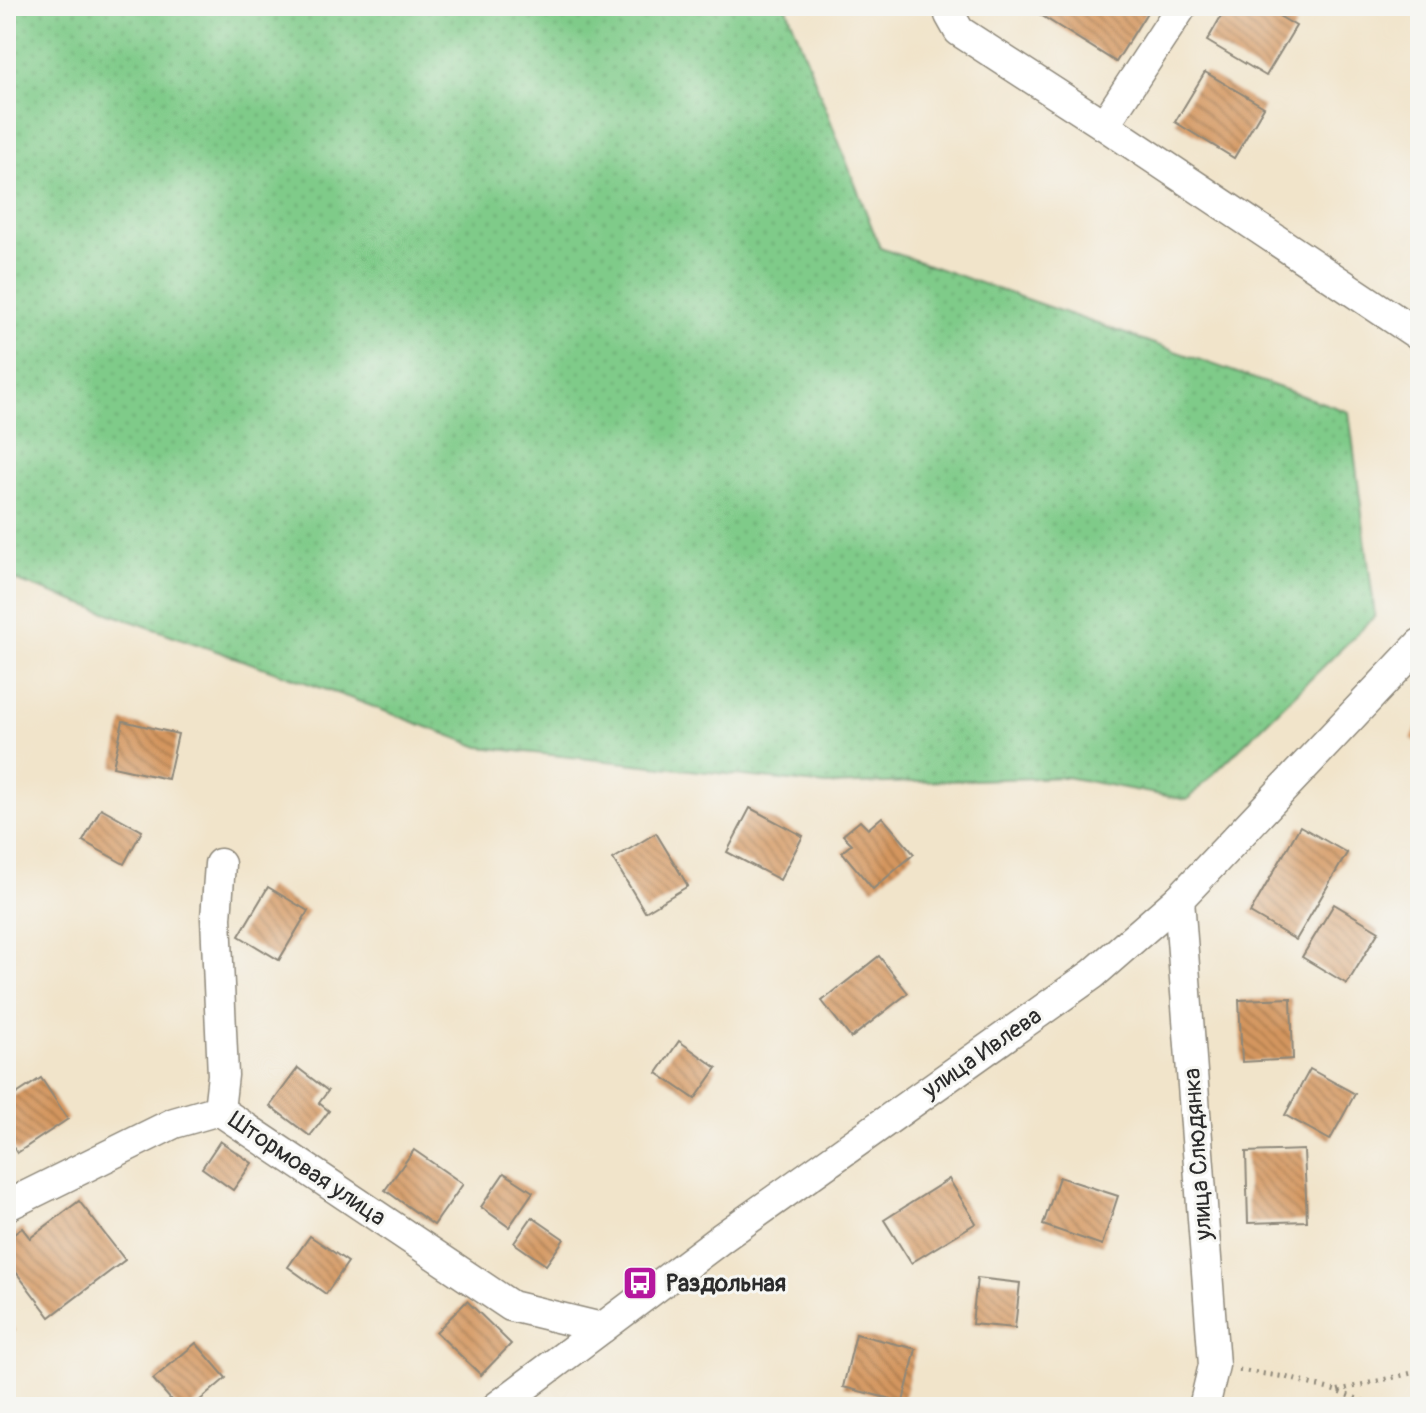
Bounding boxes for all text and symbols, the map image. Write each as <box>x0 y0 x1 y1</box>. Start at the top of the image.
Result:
street label: улица Ивлева <box>916 1001 1047 1105</box>
street label: улица Слюдянка <box>1178 1067 1219 1242</box>
street label: Штормовая улица <box>223 1106 391 1232</box>
bus stop icon: Раздольная <box>621 1264 659 1302</box>
place label: Раздольная <box>666 1269 786 1298</box>

